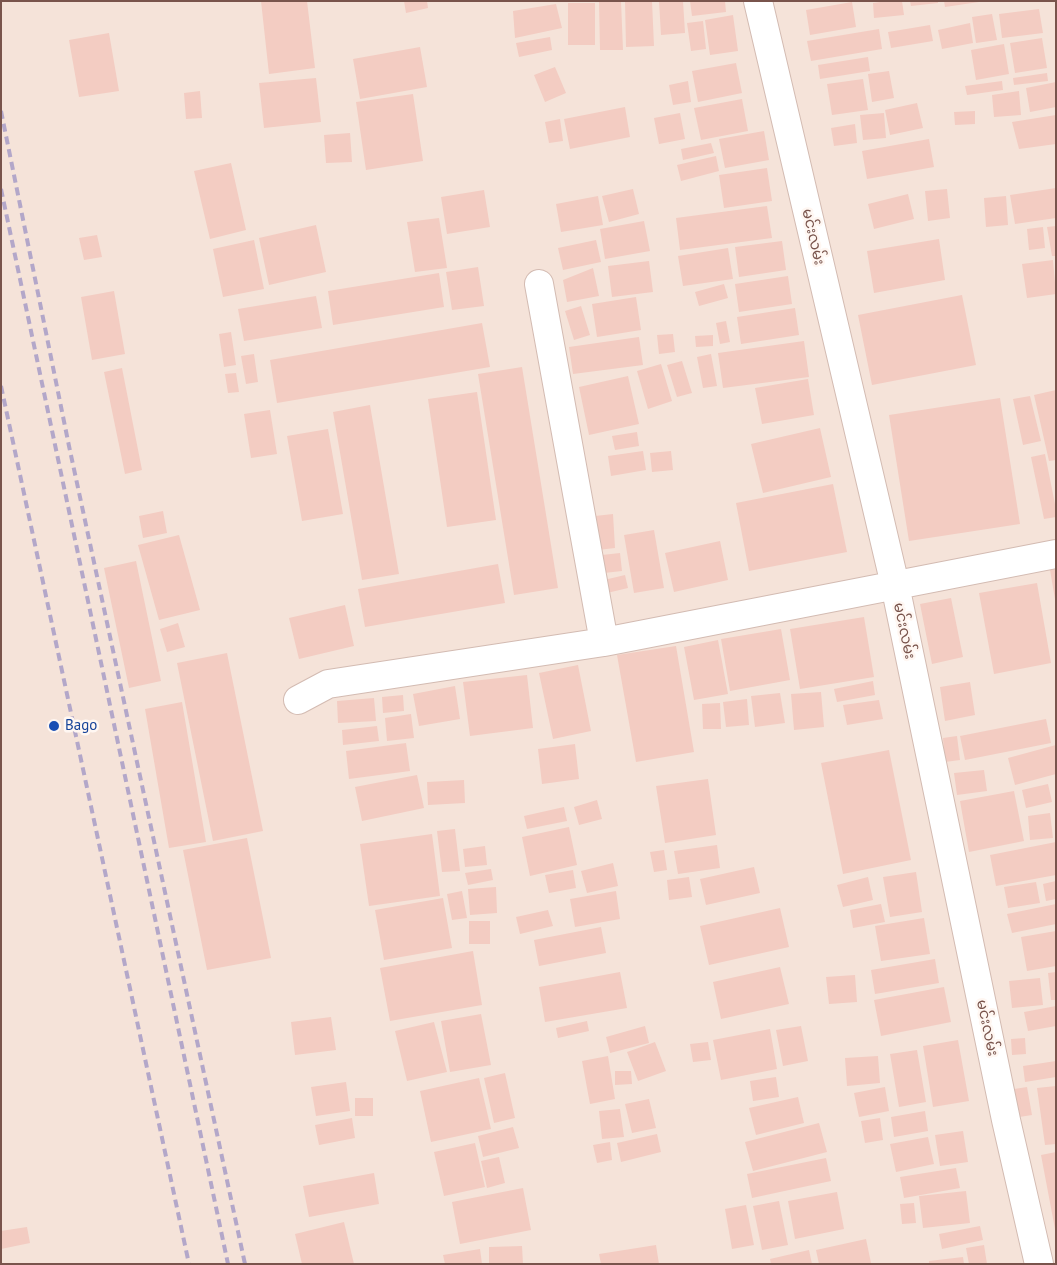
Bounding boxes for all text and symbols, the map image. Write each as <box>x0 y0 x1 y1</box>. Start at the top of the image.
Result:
street label: မင်းလမ်း <box>798 207 828 267</box>
street label: မင်းလမ်း <box>889 601 919 661</box>
place label: Bago <box>65 717 97 735</box>
marker: Bago <box>47 719 61 733</box>
street label: မင်းလမ်း <box>972 998 1002 1058</box>

